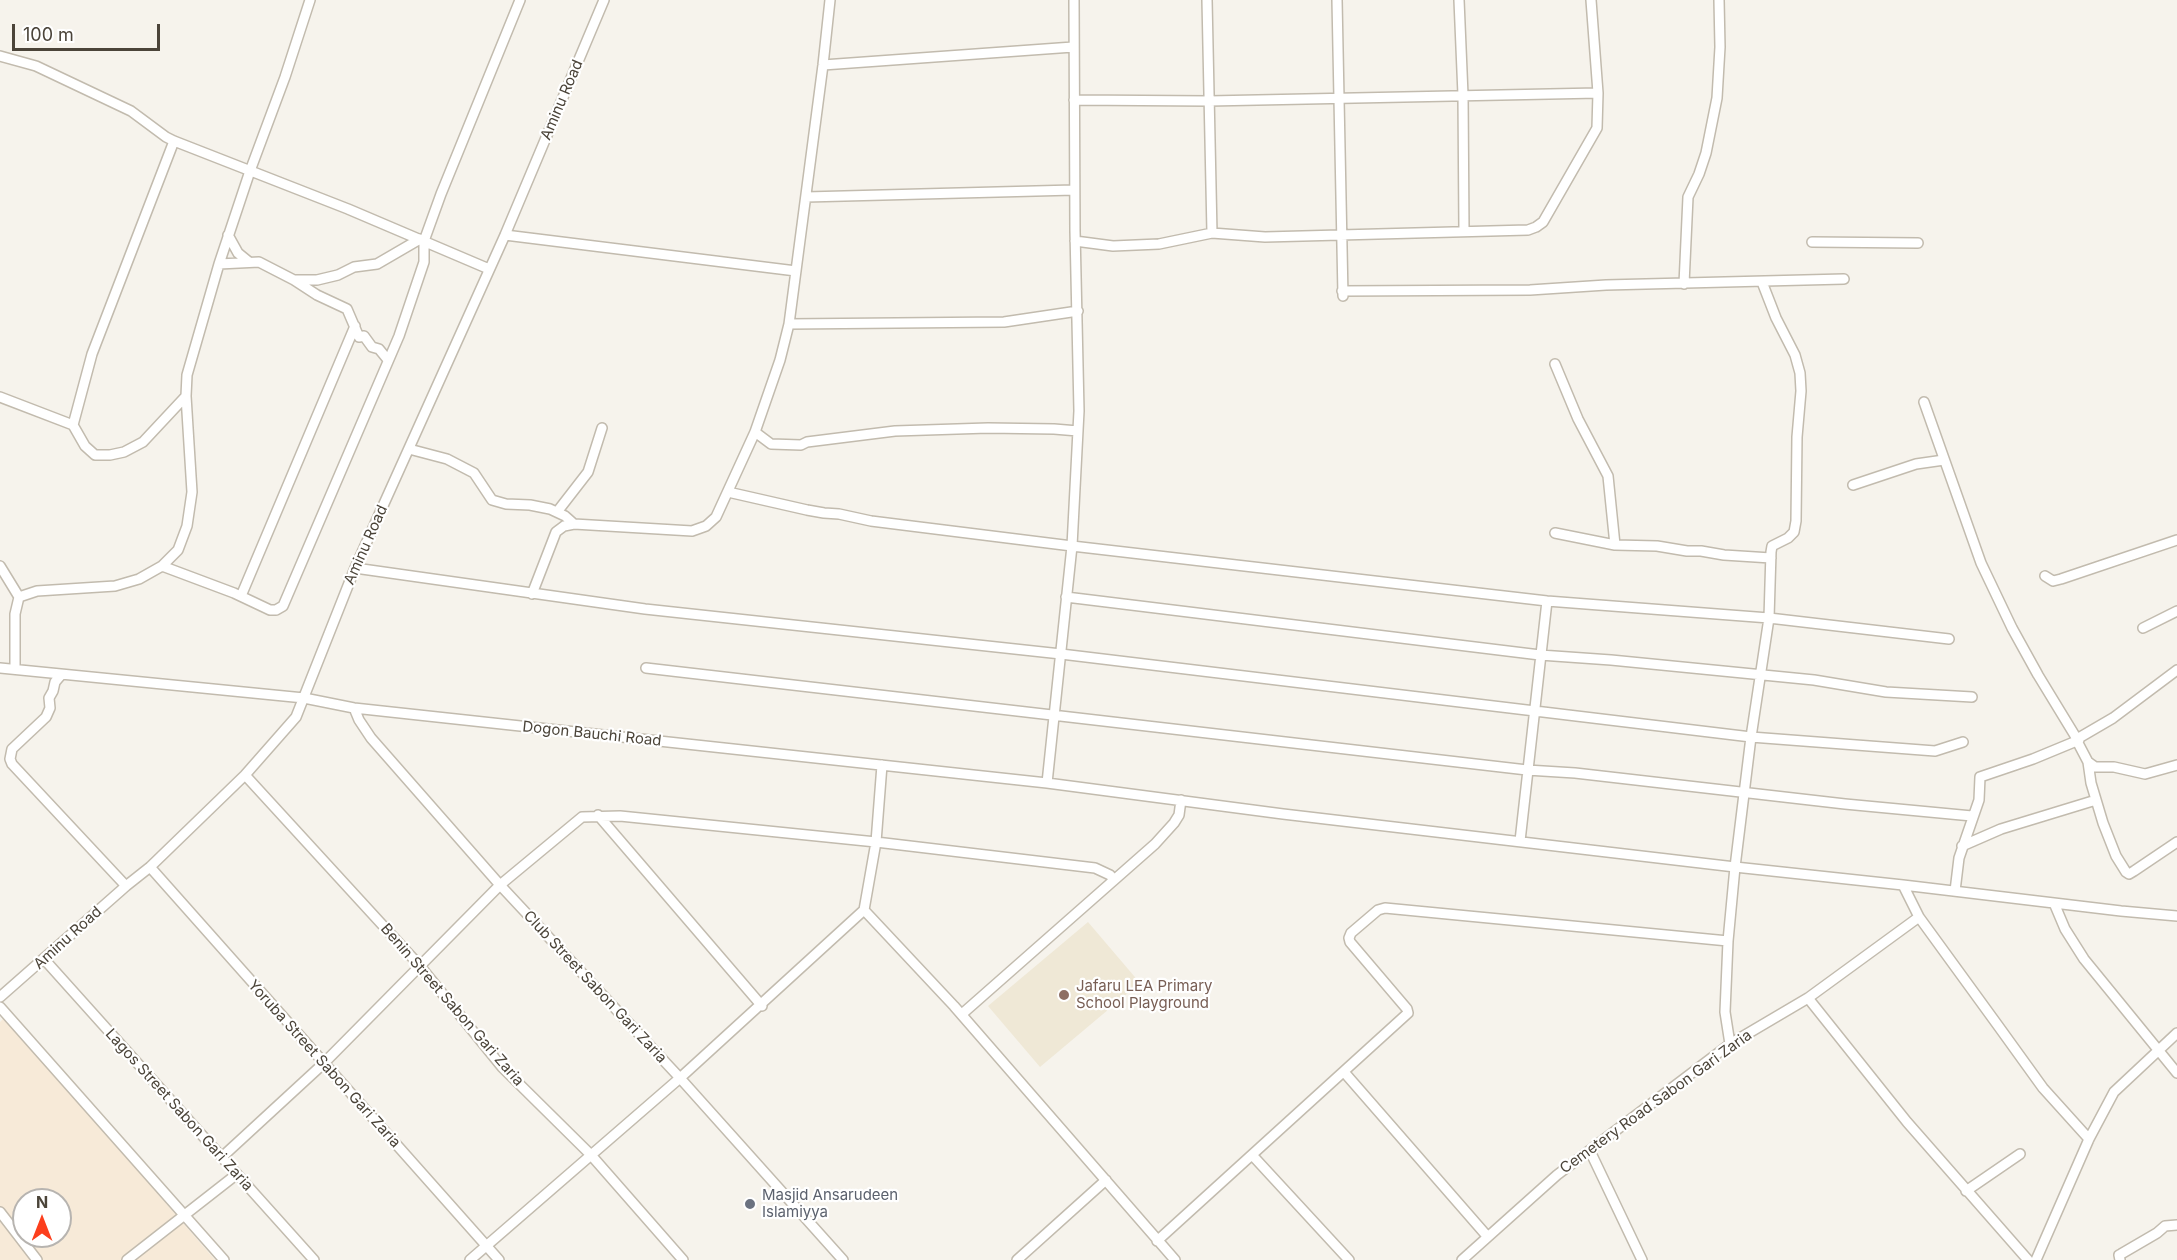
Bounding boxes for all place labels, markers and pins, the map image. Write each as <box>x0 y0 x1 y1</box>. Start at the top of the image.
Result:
place label: Jafaru LEA Primary School Playground <box>1076 977 1212 1012</box>
marker: Jafaru LEA Primary School Playground <box>1057 988 1071 1002</box>
place label: Masjid Ansarudeen Islamiyya <box>762 1186 898 1221</box>
marker: Masjid Ansarudeen Islamiyya <box>743 1197 757 1211</box>

